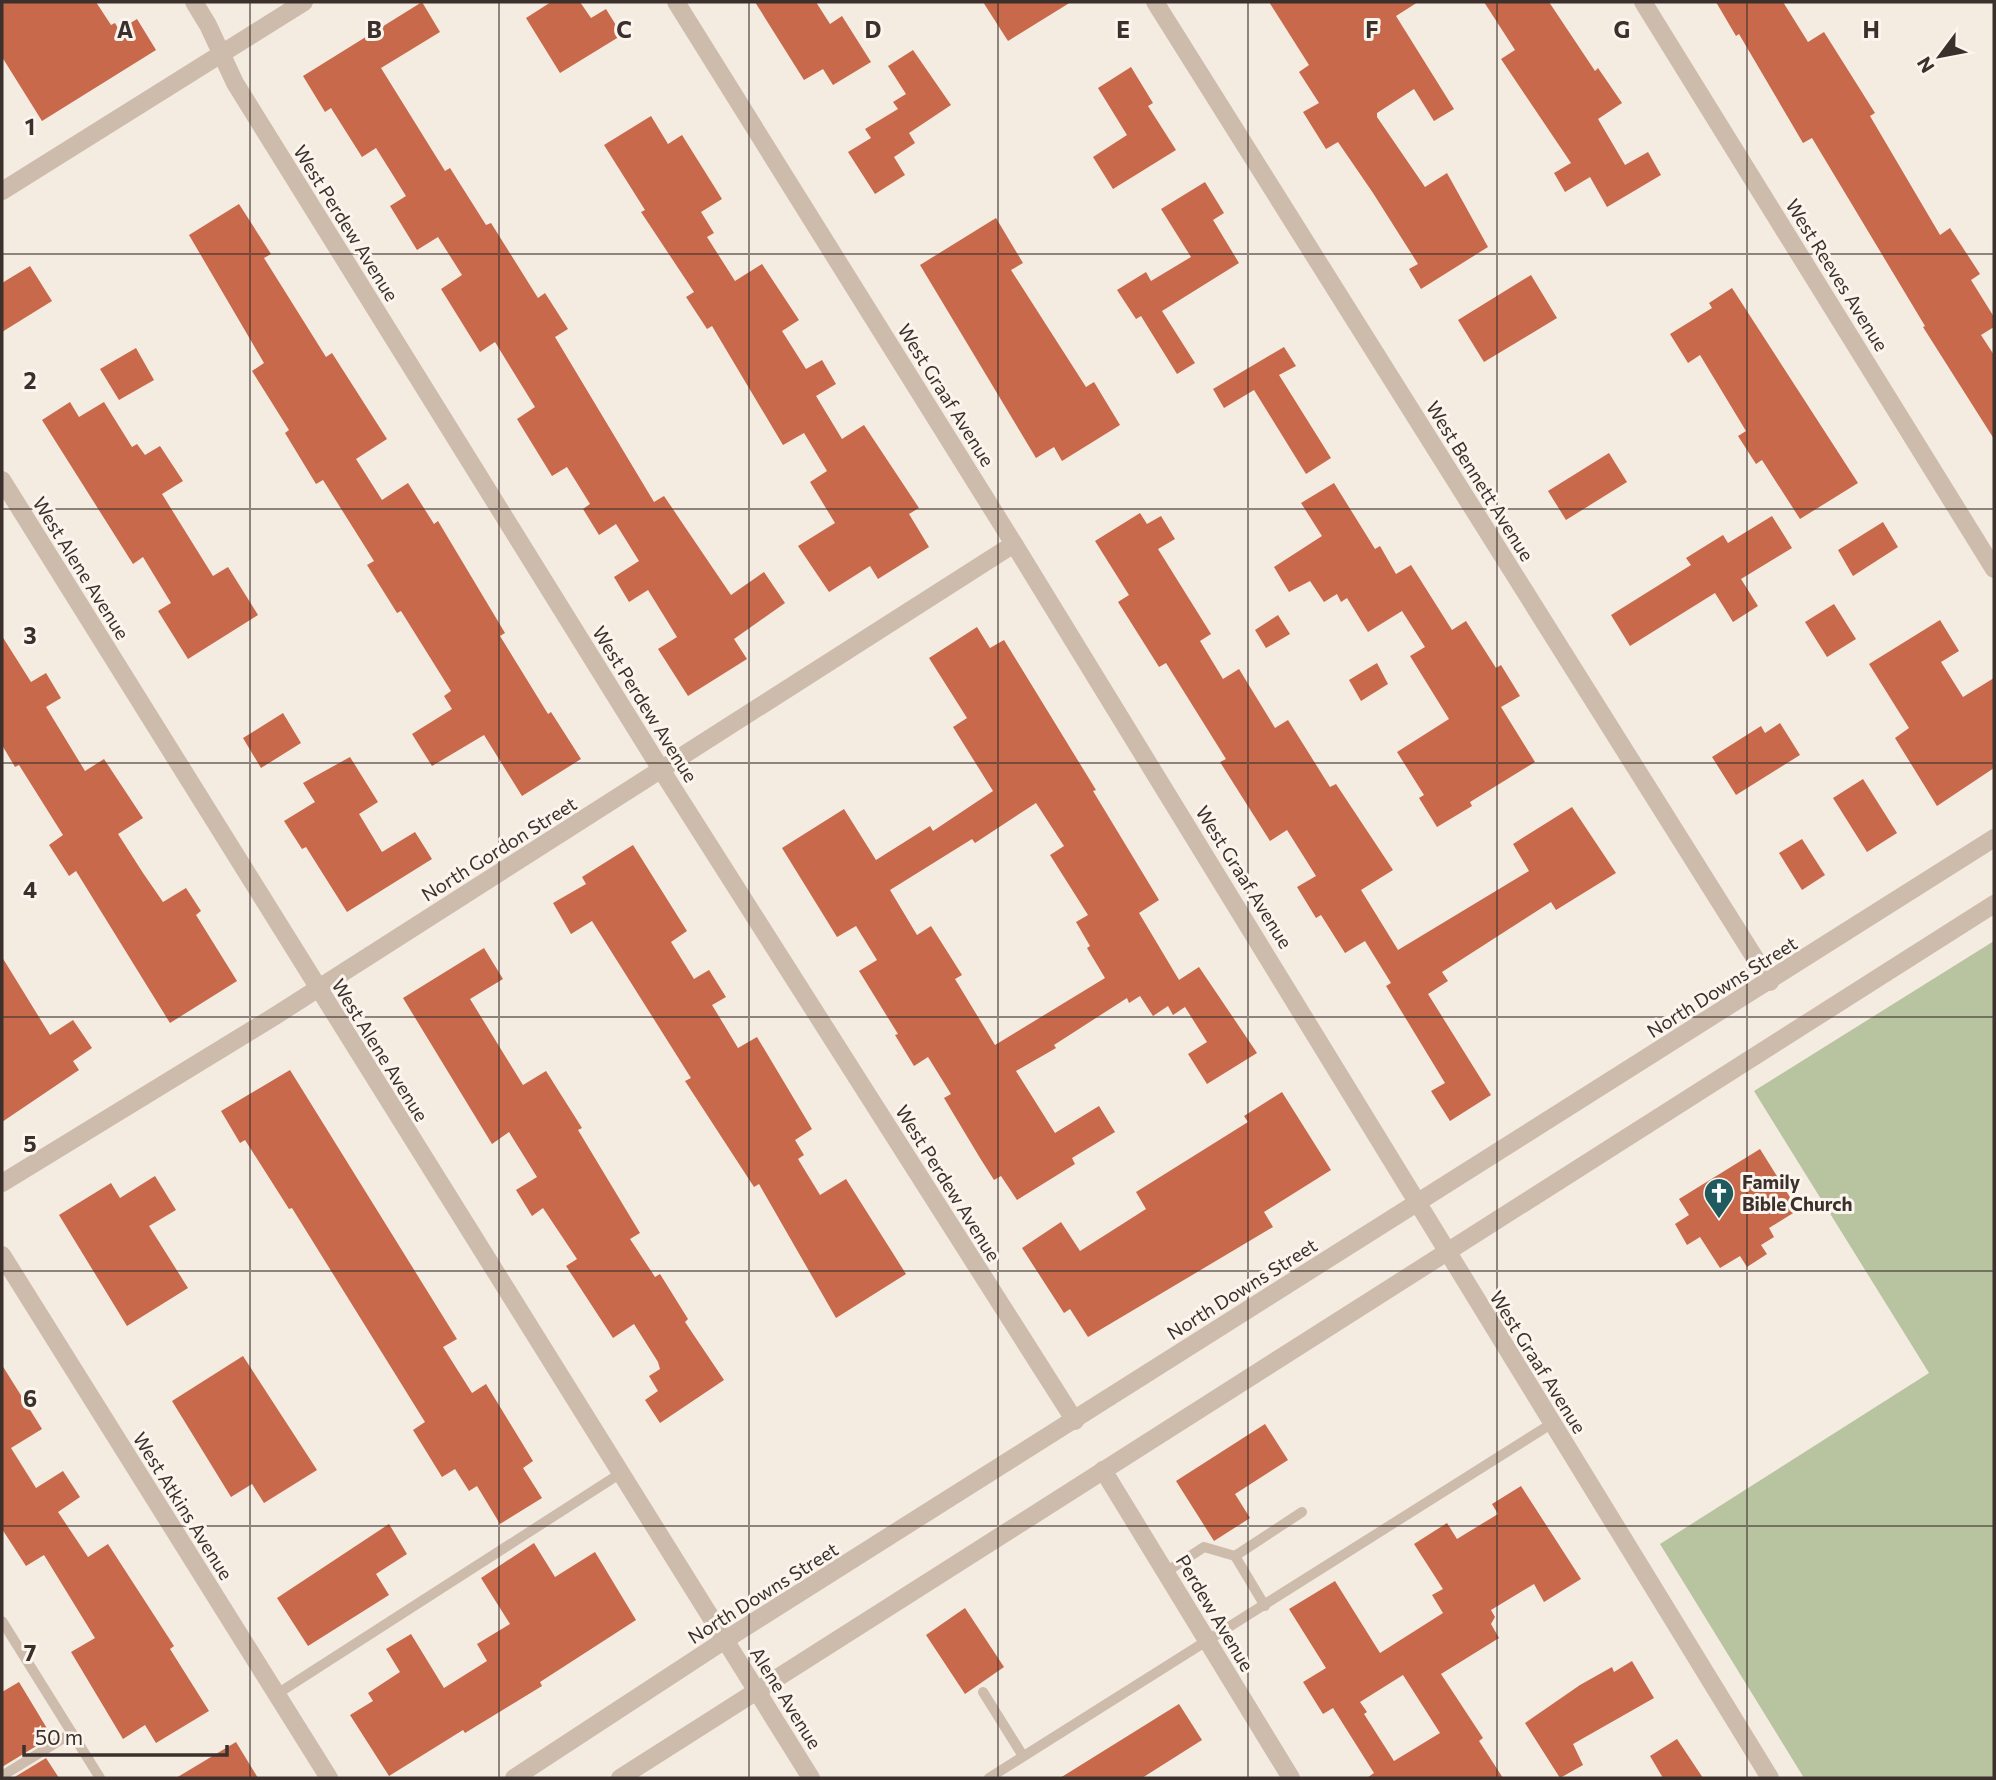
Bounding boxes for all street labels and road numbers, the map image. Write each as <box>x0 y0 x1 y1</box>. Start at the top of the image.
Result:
street label: West Perdew Avenue <box>289 140 404 305</box>
street label: West Reeves Avenue <box>1781 194 1894 355</box>
street label: West Graaf Avenue <box>893 319 1000 470</box>
street label: West Bennett Avenue <box>1422 396 1539 565</box>
street label: West Alene Avenue <box>28 492 135 643</box>
street label: West Perdew Avenue <box>588 621 703 786</box>
street label: North Gordon Street <box>417 791 581 906</box>
street label: West Graaf Avenue <box>1191 801 1298 952</box>
street label: North Downs Street <box>1642 931 1801 1042</box>
street label: West Alene Avenue <box>327 974 434 1125</box>
street label: West Perdew Avenue <box>891 1100 1006 1265</box>
street label: North Downs Street <box>1162 1233 1321 1344</box>
street label: West Graaf Avenue <box>1485 1286 1592 1437</box>
street label: West Atkins Avenue <box>129 1428 238 1584</box>
street label: North Downs Street <box>683 1537 842 1648</box>
street label: Perdew Avenue <box>1172 1550 1259 1675</box>
street label: Alene Avenue <box>746 1643 827 1753</box>

